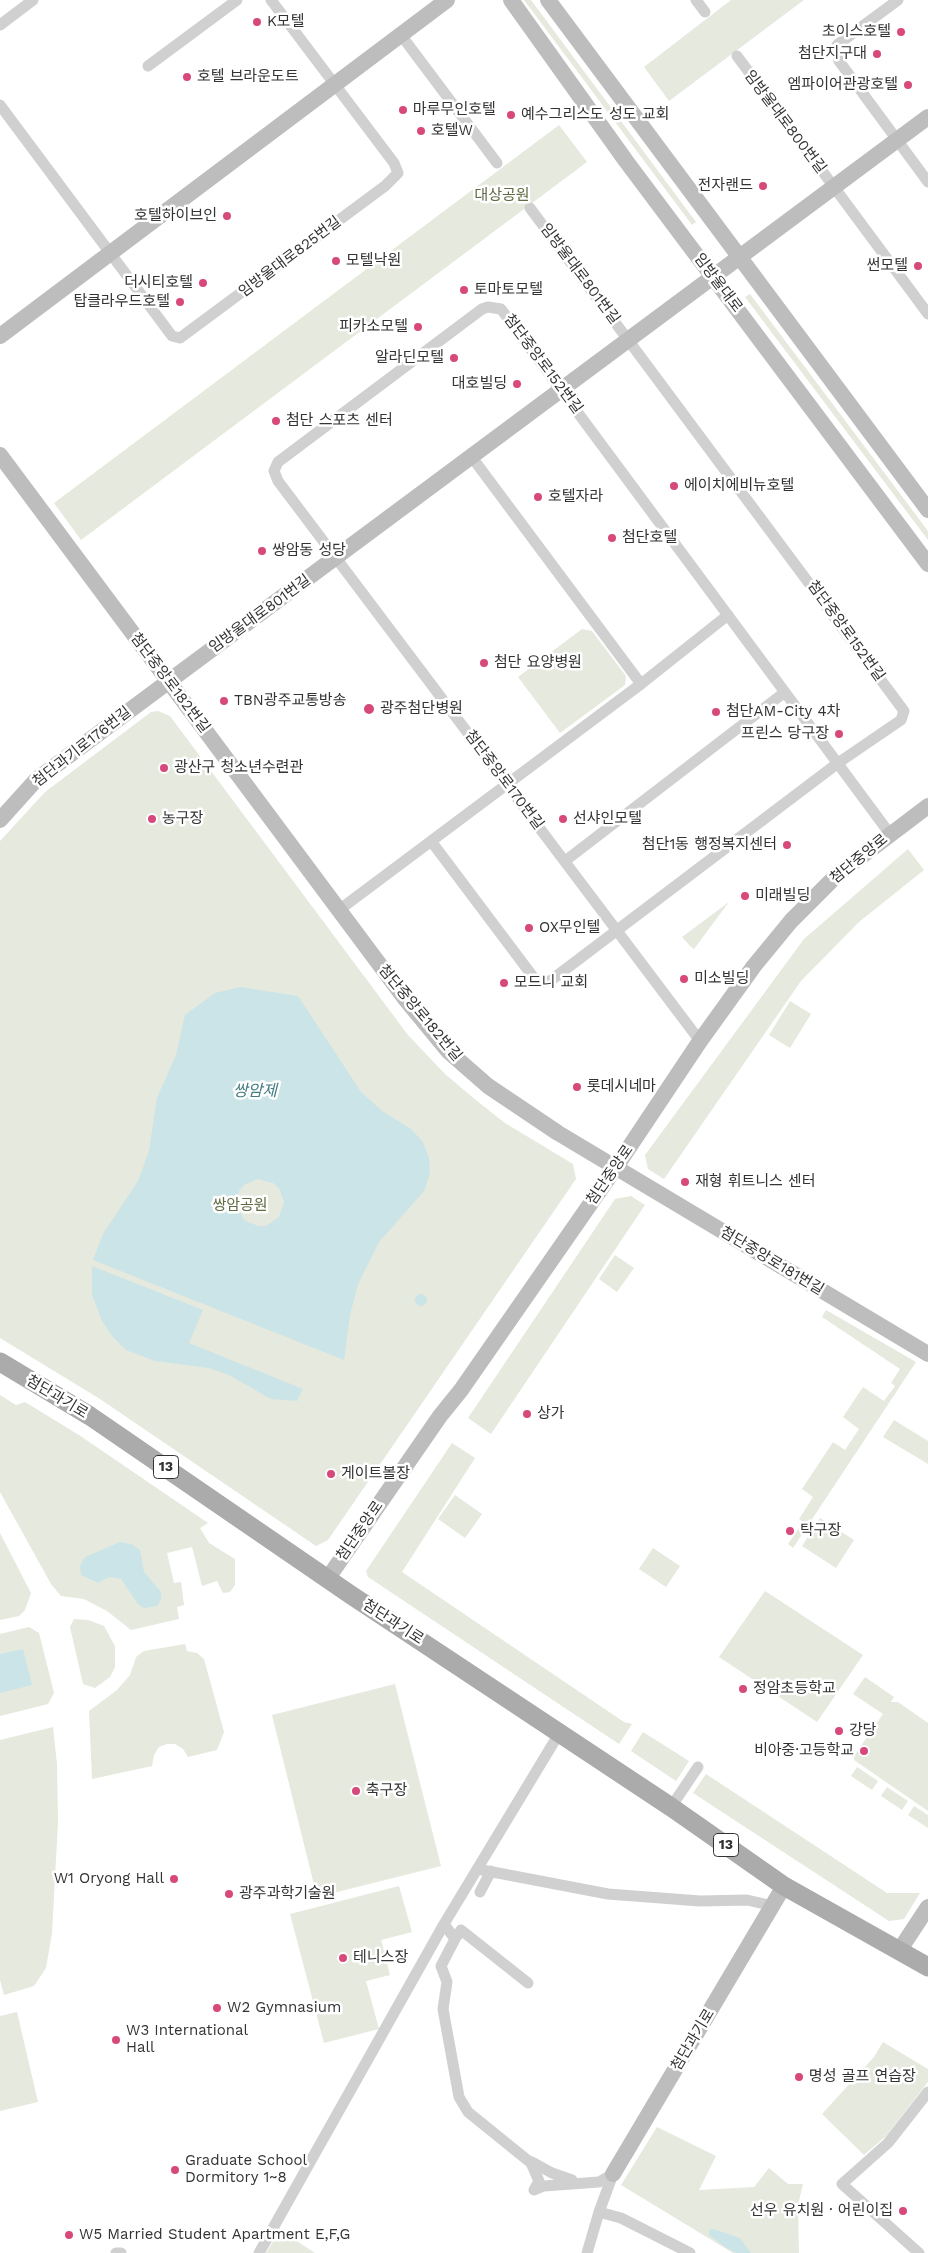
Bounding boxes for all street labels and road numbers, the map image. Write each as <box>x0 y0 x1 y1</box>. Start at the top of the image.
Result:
street label: 임방울대로800번길 <box>740 67 830 177</box>
street label: 임방울대로825번길 <box>235 213 345 301</box>
street label: 임방울대로801번길 <box>536 220 624 328</box>
street label: 임방울대로 <box>690 250 746 316</box>
street label: 첨단중앙로152번길 <box>500 311 586 417</box>
street label: 임방울대로801번길 <box>206 571 314 657</box>
street label: 첨단중앙로152번길 <box>803 577 889 685</box>
street label: 첨단중앙로182번길 <box>127 629 213 737</box>
street label: 첨단과기로176번길 <box>29 703 135 791</box>
street label: 첨단중앙로170번길 <box>461 727 547 833</box>
street label: 첨단중앙로 <box>827 830 891 888</box>
street label: 첨단중앙로182번길 <box>374 961 466 1065</box>
street label: 첨단중앙로 <box>583 1142 637 1208</box>
street label: 첨단중앙로181번길 <box>717 1223 827 1299</box>
street label: 첨단과기로 <box>23 1372 91 1422</box>
road number: 13 <box>154 1455 178 1478</box>
street label: 첨단중앙로 <box>333 1498 387 1564</box>
street label: 첨단과기로 <box>359 1596 427 1648</box>
road number: 13 <box>714 1834 738 1856</box>
street label: 첨단과기로 <box>668 2006 718 2074</box>

